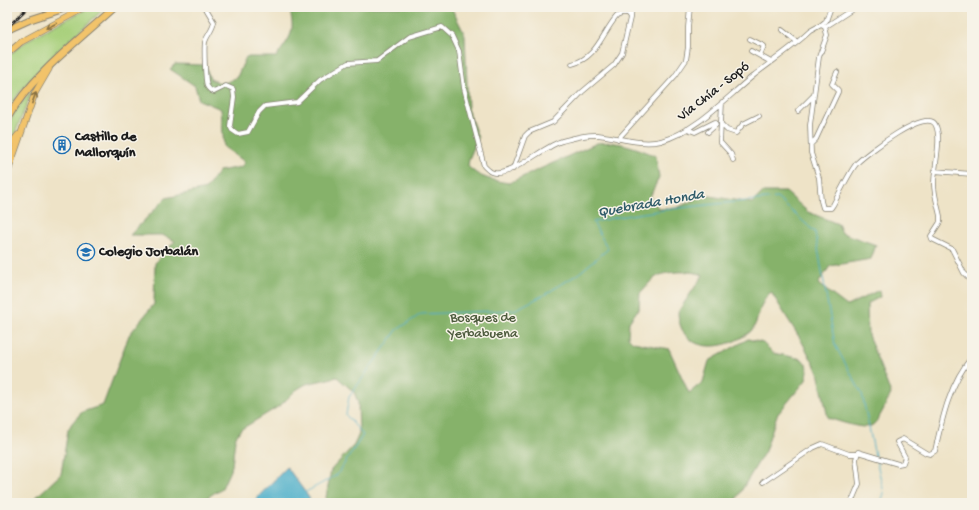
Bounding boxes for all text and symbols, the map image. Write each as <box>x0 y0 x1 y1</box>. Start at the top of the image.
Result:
one-way arrow <box>46 23 58 30</box>
street label: Vía Chía - Sopó <box>674 59 753 126</box>
one-way arrow <box>30 92 38 104</box>
place label: Castillo de Mallorquín <box>74 129 137 162</box>
building icon: Castillo de Mallorquín <box>52 135 72 155</box>
water label: Quebrada Honda <box>596 185 707 222</box>
school or university icon: Colegio Jorbalán <box>76 242 96 262</box>
place label: Colegio Jorbalán <box>98 244 198 261</box>
park label: Bosques de Yerbabuena <box>446 310 519 343</box>

